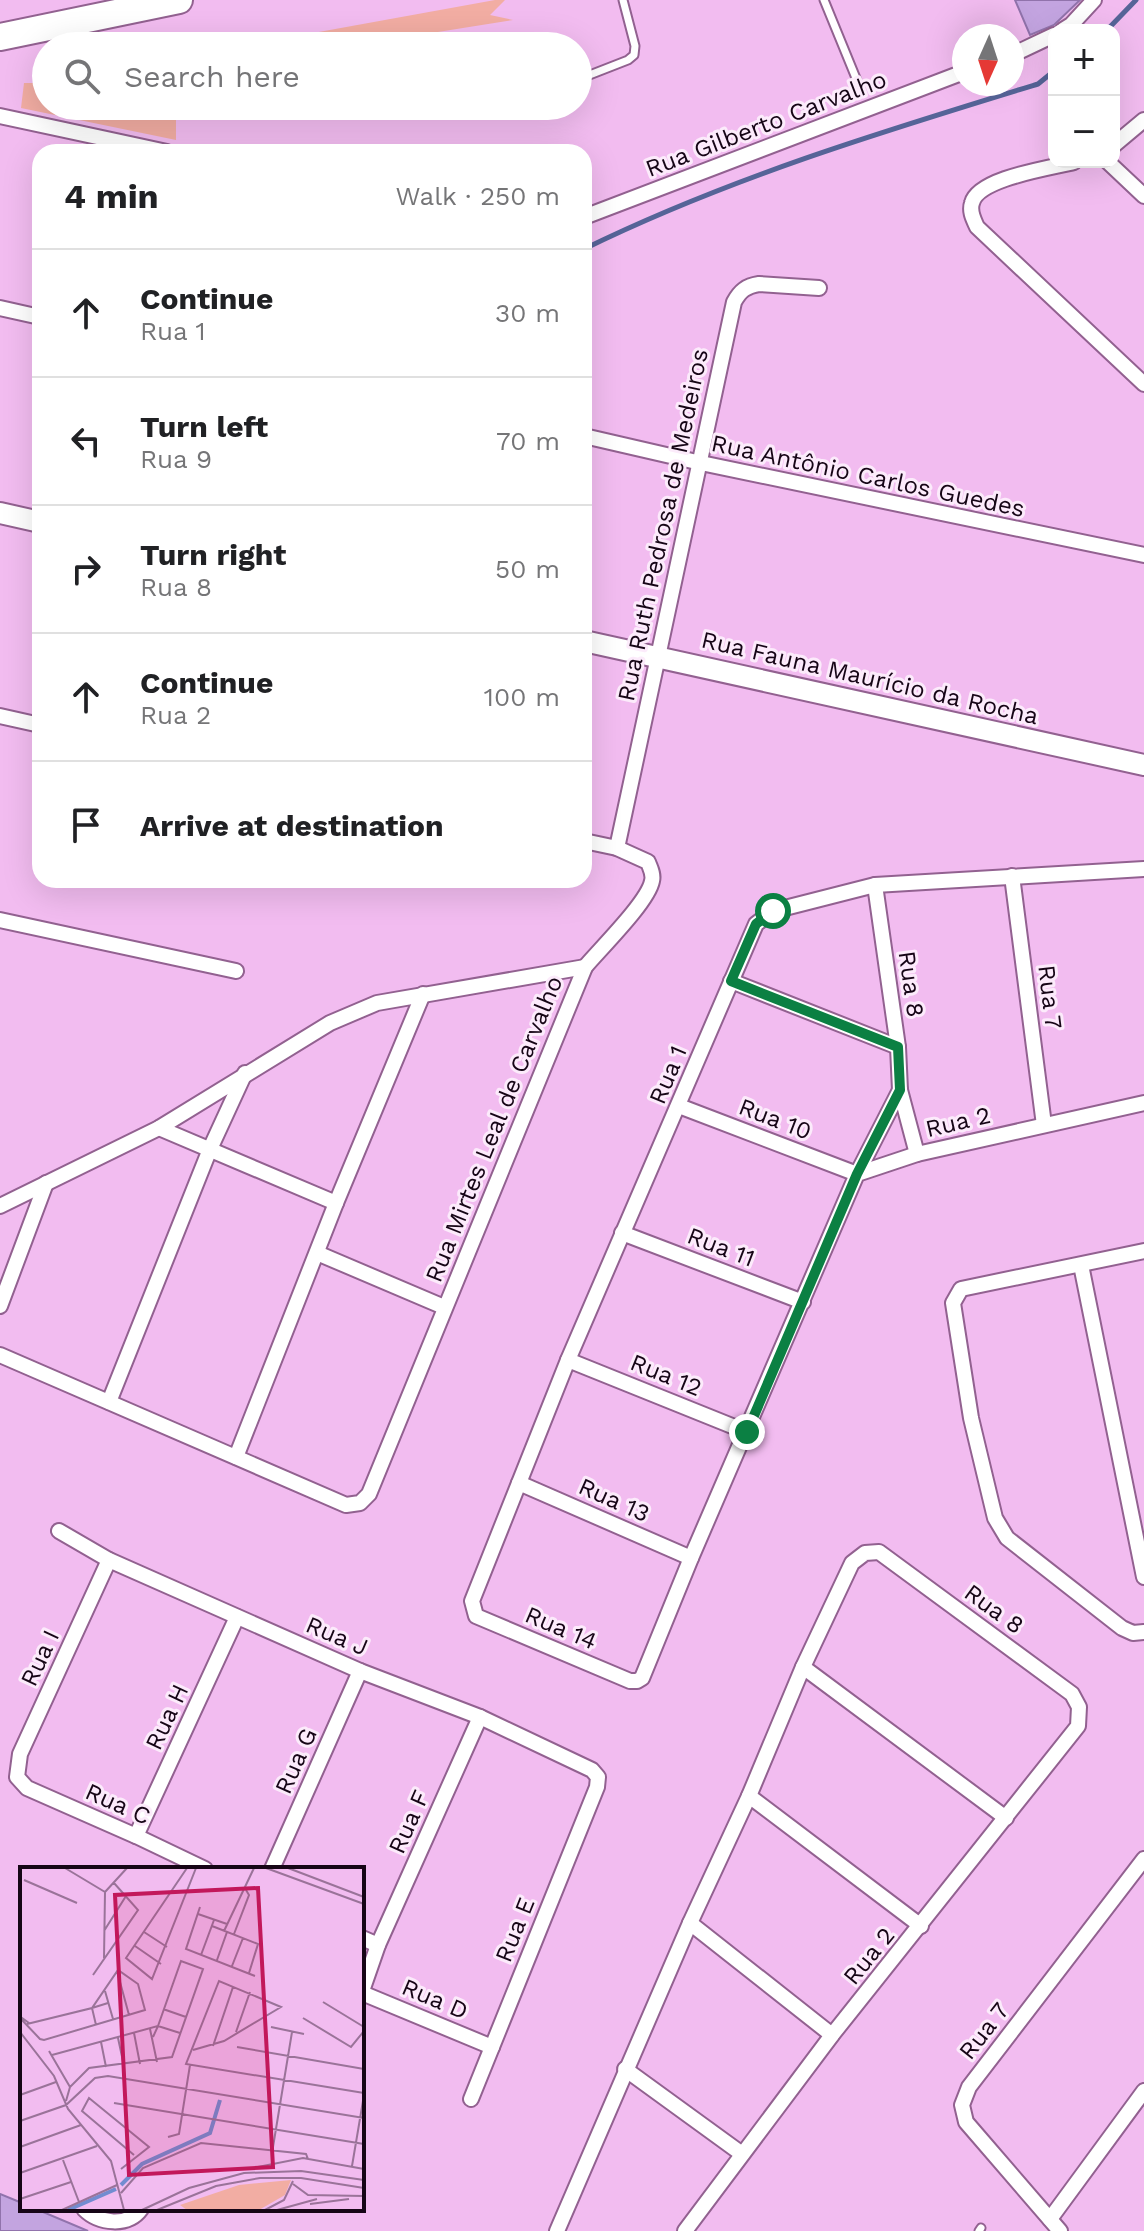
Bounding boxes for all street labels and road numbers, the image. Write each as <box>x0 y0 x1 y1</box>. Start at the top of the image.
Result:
street label: Rua Gilberto Carvalho <box>642 65 890 183</box>
street label: Rua Ruth Pedrosa de Medeiros <box>612 346 714 704</box>
street label: Rua Antônio Carlos Guedes <box>709 429 1027 523</box>
street label: Rua Fauna Maurício da Rocha <box>699 626 1041 730</box>
street label: Rua 8 <box>893 949 929 1019</box>
street label: Rua 7 <box>1032 963 1068 1031</box>
street label: Rua Mirtes Leal de Carvalho <box>420 972 568 1286</box>
street label: Rua 1 <box>643 1042 693 1108</box>
street label: Rua 10 <box>735 1092 815 1146</box>
street label: Rua 2 <box>923 1101 993 1143</box>
street label: Rua 11 <box>683 1221 759 1273</box>
street label: Rua 12 <box>626 1348 706 1402</box>
street label: Rua 13 <box>574 1472 654 1528</box>
street label: Rua 8 <box>959 1578 1029 1640</box>
street label: Rua 14 <box>521 1600 601 1656</box>
street label: Rua J <box>302 1610 372 1662</box>
street label: Rua I <box>15 1625 65 1691</box>
street label: Rua H <box>140 1680 194 1754</box>
street label: Rua G <box>269 1724 323 1798</box>
street label: Rua C <box>81 1777 155 1831</box>
street label: Rua F <box>383 1786 435 1858</box>
street label: Rua E <box>489 1894 541 1966</box>
street label: Rua 2 <box>837 1922 901 1990</box>
street label: Rua D <box>398 1973 472 2025</box>
street label: Rua 7 <box>953 1997 1015 2065</box>

